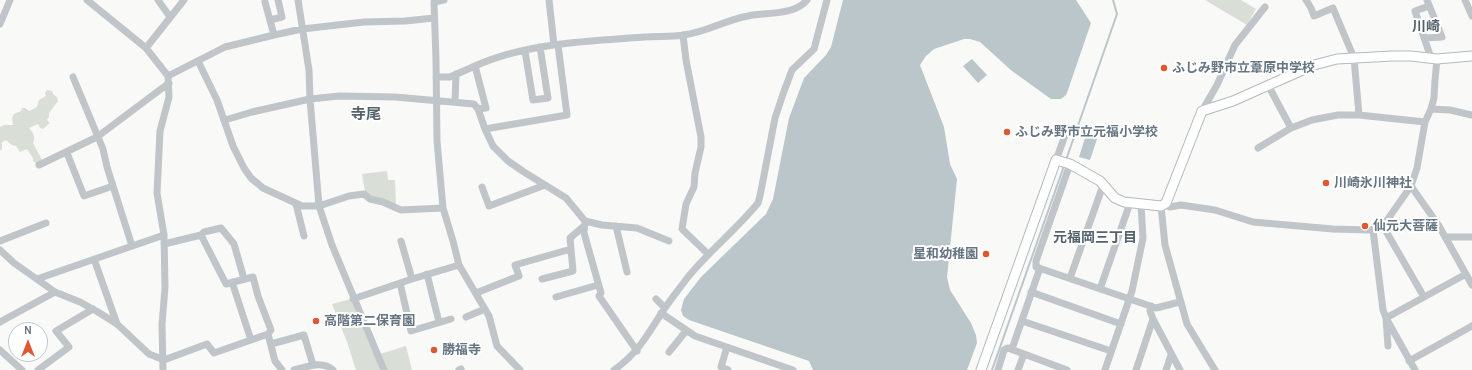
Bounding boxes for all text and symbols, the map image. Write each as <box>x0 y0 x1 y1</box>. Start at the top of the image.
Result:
district label: 川崎 <box>1412 19 1440 35</box>
place label: ふじみ野市立葦原中学校 <box>1172 60 1315 76</box>
marker: ふじみ野市立葦原中学校 <box>1159 63 1169 73</box>
district label: 寺尾 <box>351 106 381 124</box>
place label: ふじみ野市立元福小学校 <box>1015 124 1158 140</box>
marker: ふじみ野市立元福小学校 <box>1002 127 1012 137</box>
place label: 川崎氷川神社 <box>1334 175 1412 191</box>
marker: 川崎氷川神社 <box>1321 178 1331 188</box>
place label: 仙元大菩薩 <box>1373 218 1438 234</box>
marker: 仙元大菩薩 <box>1360 221 1370 231</box>
district label: 元福岡三丁目 <box>1053 230 1137 246</box>
place label: 星和幼稚園 <box>913 246 978 262</box>
marker: 星和幼稚園 <box>981 249 991 259</box>
place label: 高階第二保育園 <box>324 313 415 329</box>
marker: 高階第二保育園 <box>311 316 321 326</box>
north arrow <box>8 322 48 362</box>
text: N <box>24 324 32 337</box>
place label: 勝福寺 <box>442 342 481 358</box>
marker: 勝福寺 <box>429 345 439 355</box>

